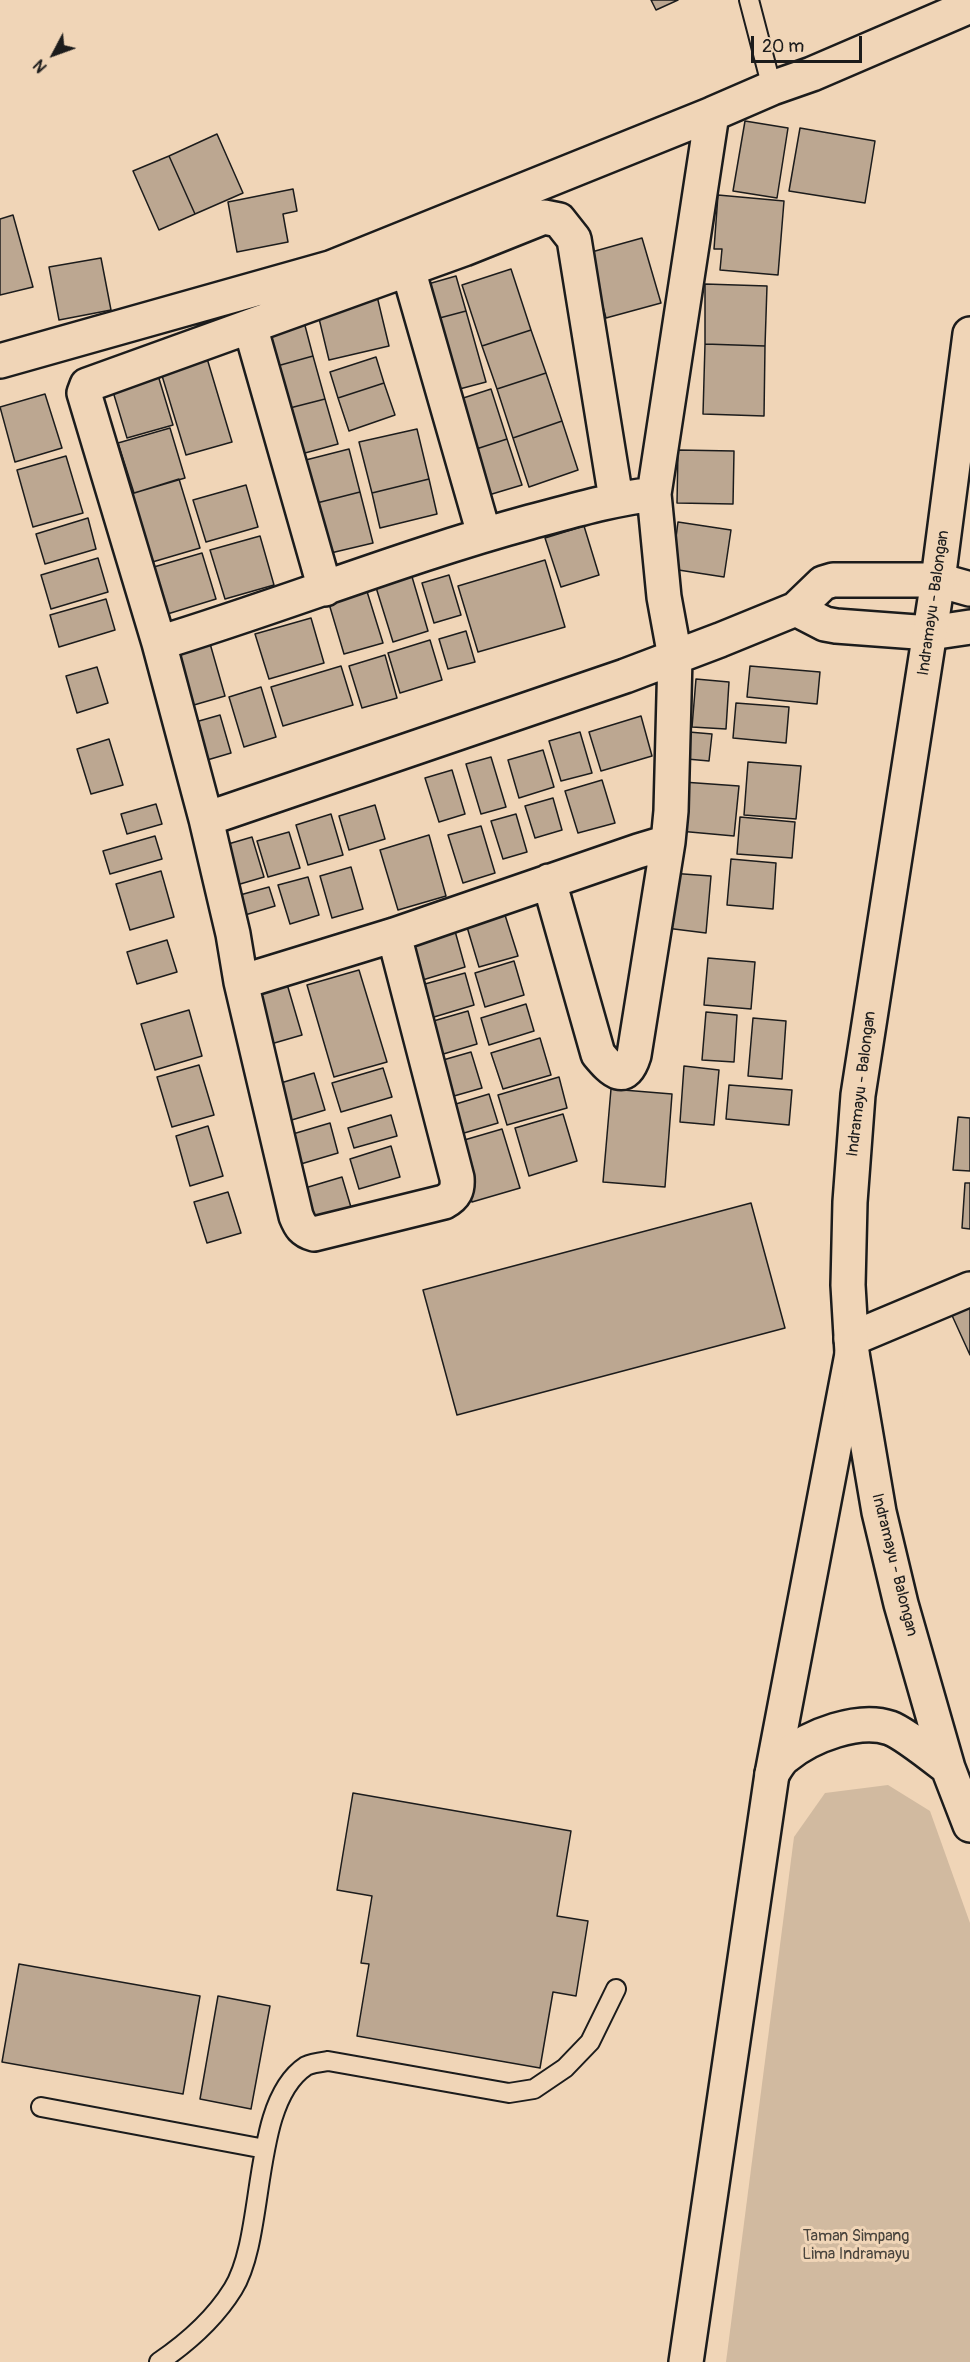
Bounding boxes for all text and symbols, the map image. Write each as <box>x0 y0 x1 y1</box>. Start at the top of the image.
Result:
north arrow <box>24 24 84 84</box>
scale bar <box>754 24 865 62</box>
text: 20 m <box>762 35 804 58</box>
text: N <box>29 55 52 76</box>
street label: Indramayu - Balongan <box>914 529 954 677</box>
street label: Indramayu - Balongan <box>844 1010 880 1158</box>
street label: Indramayu - Balongan <box>867 1492 921 1638</box>
park label: Taman Simpang Lima Indramayu <box>802 2227 910 2265</box>

